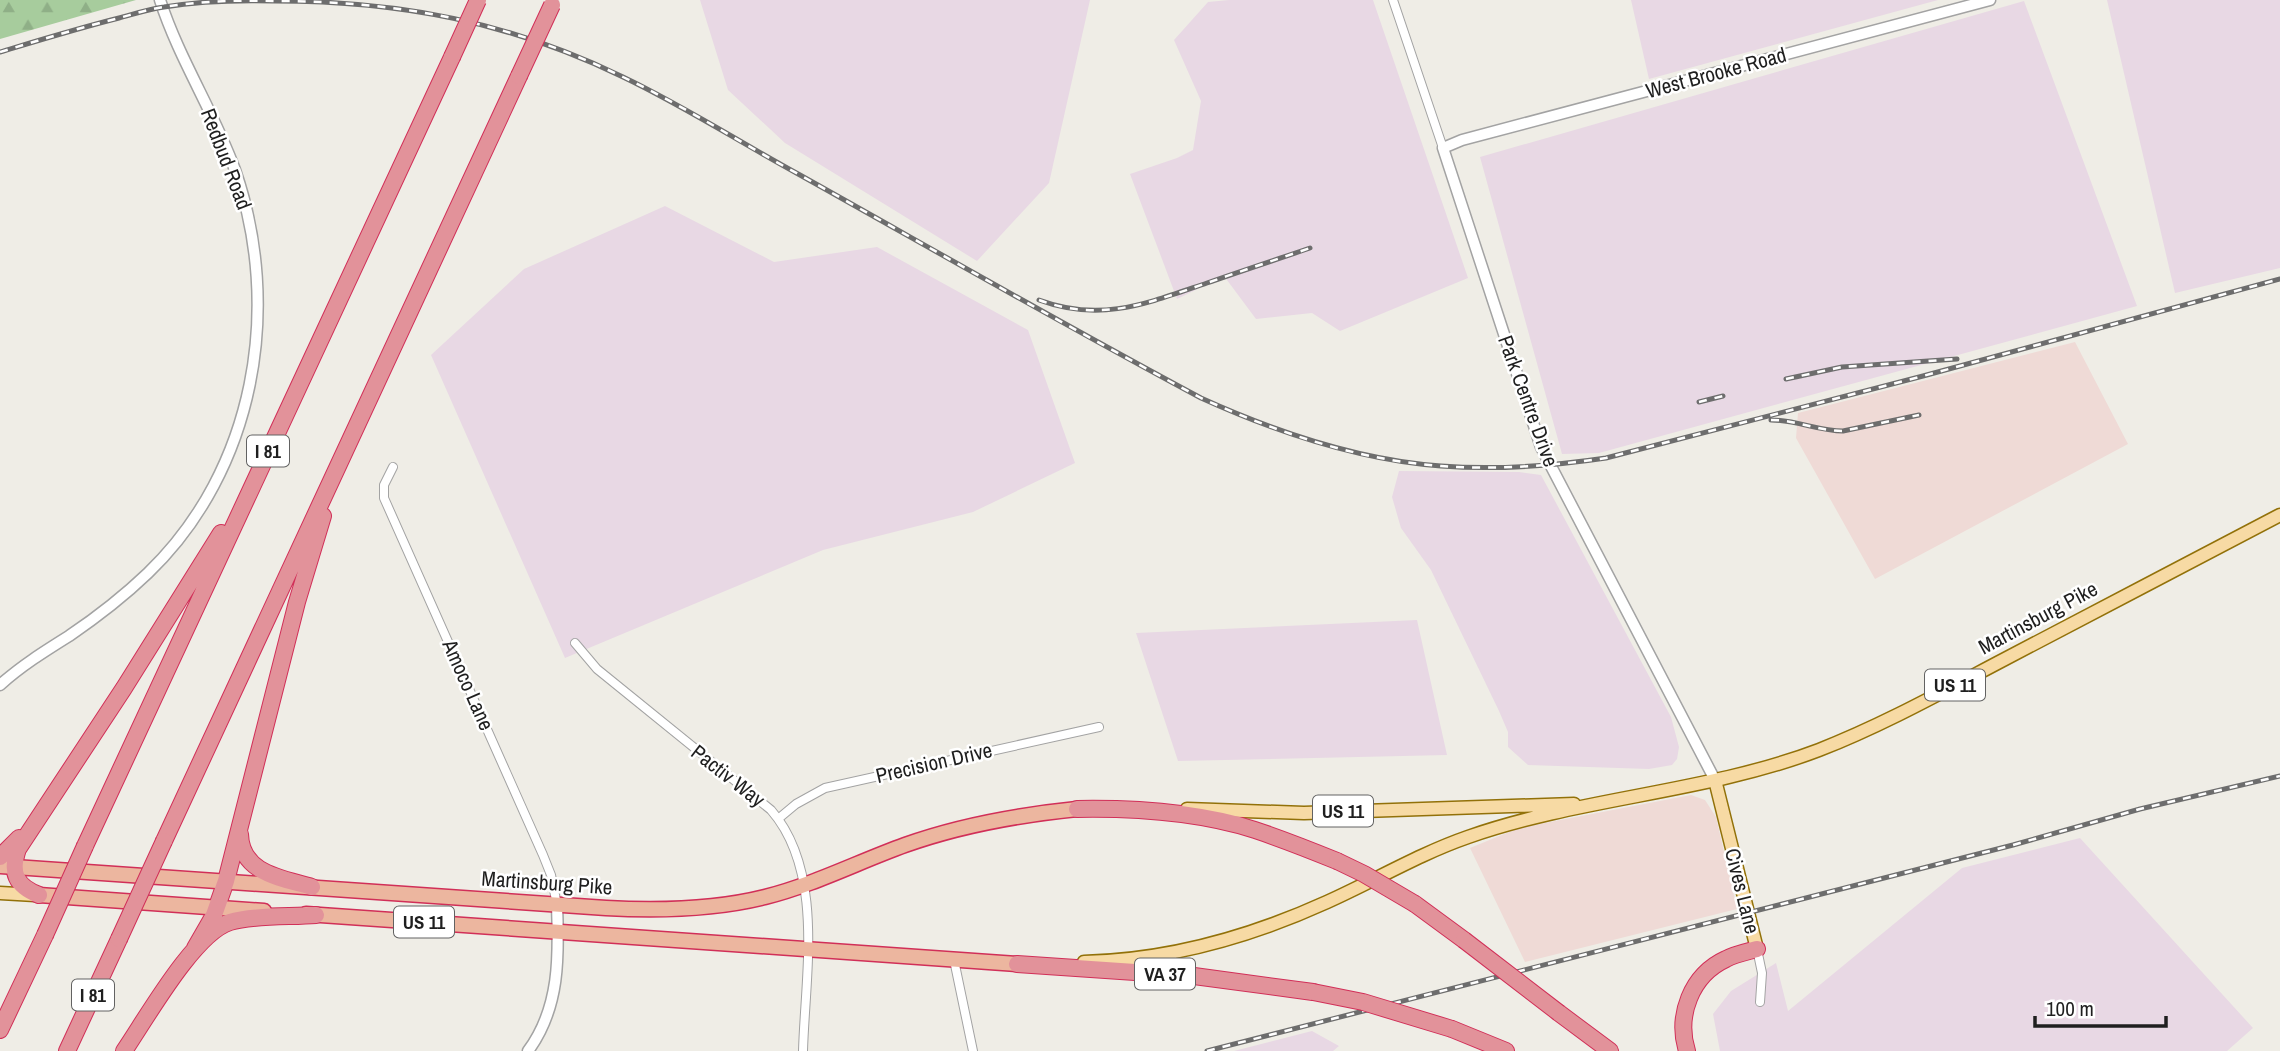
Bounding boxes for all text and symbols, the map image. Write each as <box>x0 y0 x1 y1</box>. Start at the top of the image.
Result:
street label: West Brooke Road <box>1642 40 1789 105</box>
street label: Redbud Road <box>194 104 259 214</box>
street label: Park Centre Drive <box>1491 331 1566 471</box>
road number: I 81 <box>247 436 289 466</box>
street label: Martinsburg Pike <box>1973 574 2102 661</box>
street label: Amoco Lane <box>435 634 501 735</box>
road number: US 11 <box>1925 670 1985 700</box>
street label: Precision Drive <box>873 735 995 790</box>
street label: Pactiv Way <box>685 738 772 814</box>
road number: US 11 <box>1313 796 1373 826</box>
street label: Cives Lane <box>1718 845 1767 937</box>
street label: Martinsburg Pike <box>481 863 613 902</box>
road number: US 11 <box>394 906 454 938</box>
road number: VA 37 <box>1135 958 1195 990</box>
road number: I 81 <box>72 979 114 1010</box>
scale bar <box>2035 984 2166 1028</box>
text: 100 m <box>2046 994 2094 1023</box>

